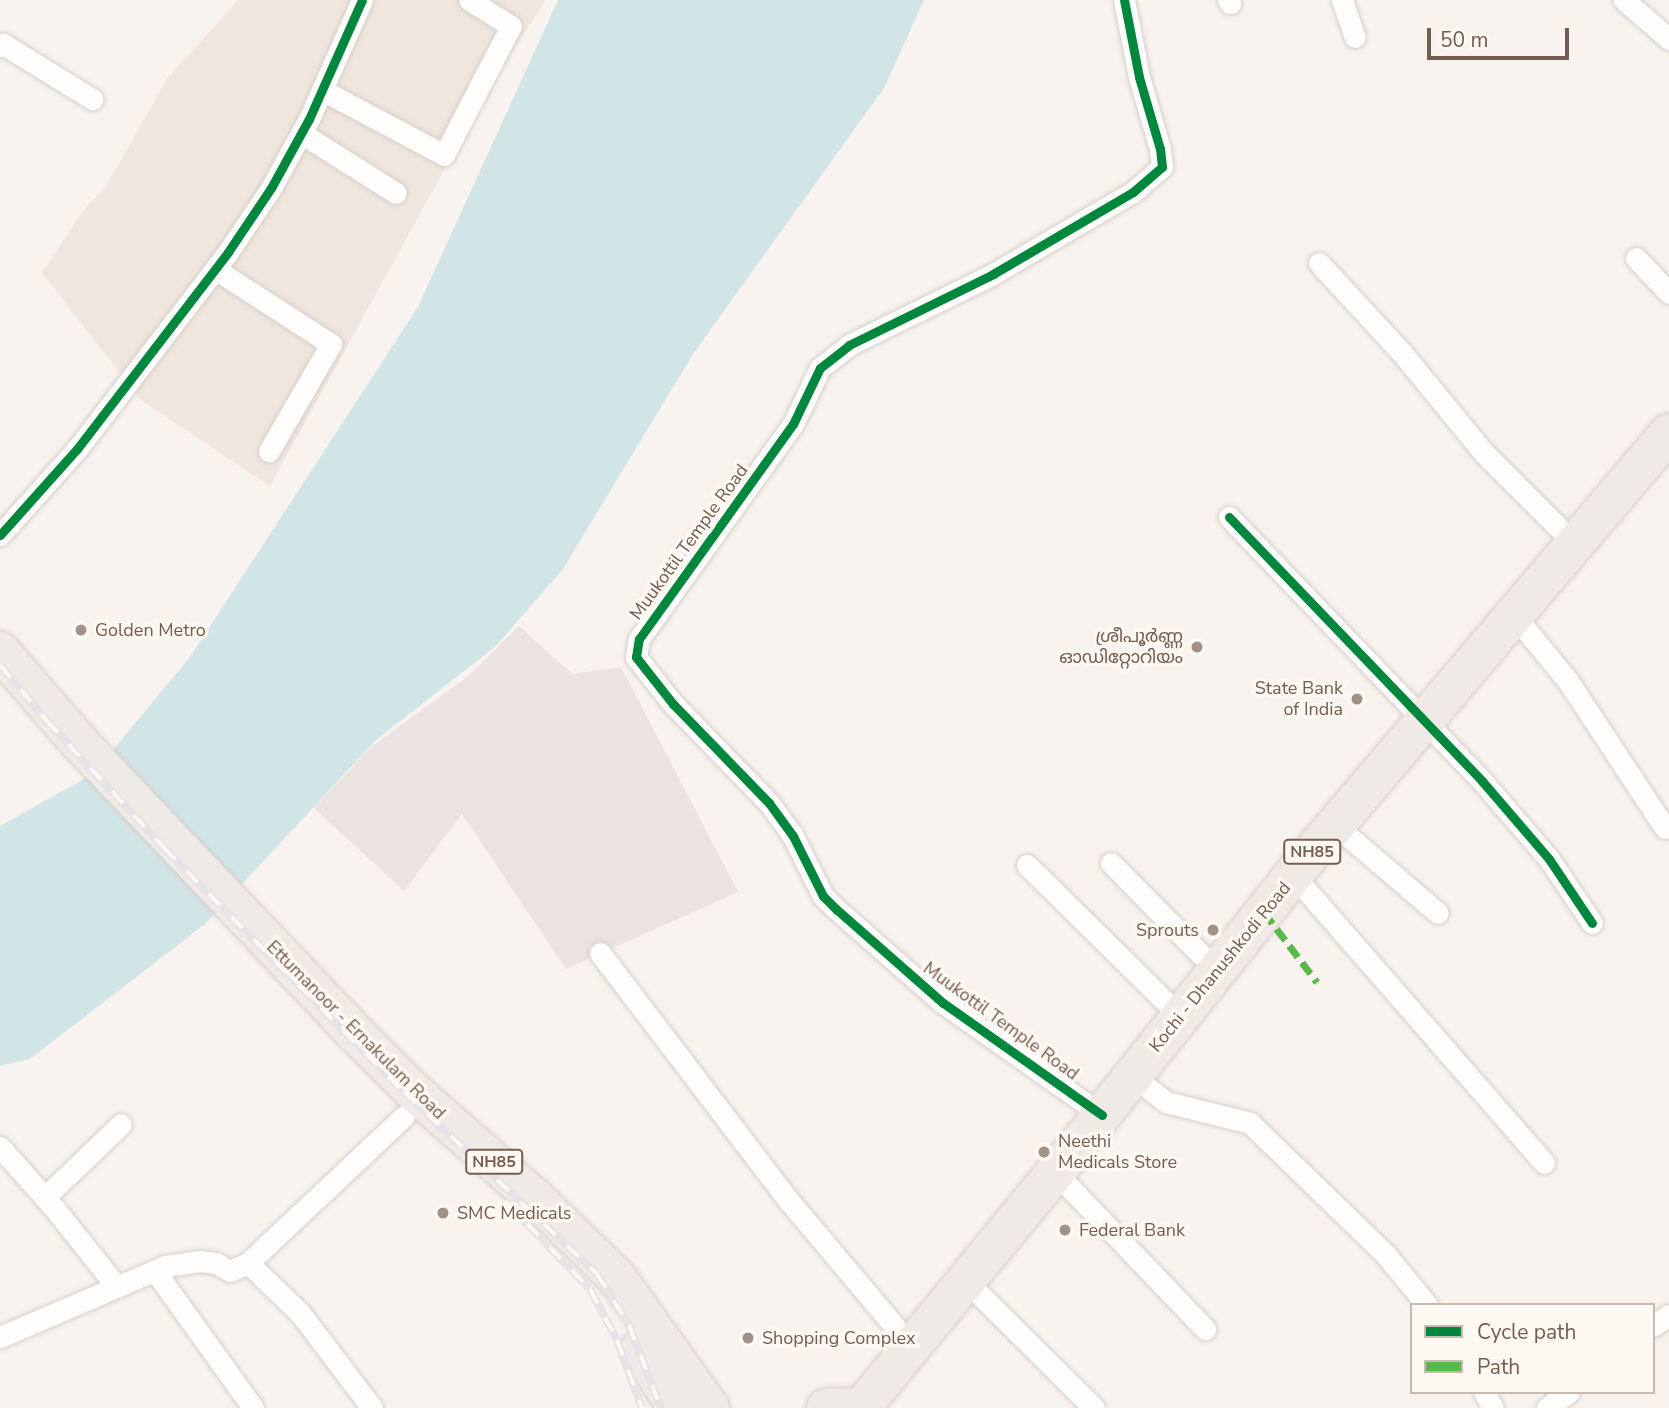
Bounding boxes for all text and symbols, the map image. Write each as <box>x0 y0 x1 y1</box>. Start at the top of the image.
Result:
scale bar <box>1431 14 1573 58</box>
text: 50 m <box>1440 26 1489 54</box>
street label: Muukottil Temple Road <box>625 460 753 624</box>
place label: Golden Metro <box>95 619 206 641</box>
marker: Golden Metro <box>73 622 89 638</box>
place label: ശ്രീപൂർണ്ണ ഓഡിറ്റോറിയം <box>1059 626 1183 668</box>
marker: ശ്രീപൂർണ്ണ ഓഡിറ്റോറിയം <box>1189 639 1205 655</box>
place label: State Bank of India <box>1255 678 1343 720</box>
marker: State Bank of India <box>1349 691 1365 707</box>
road number: NH85 <box>1282 839 1342 864</box>
street label: Kochi - Dhanushkodi Road <box>1145 877 1295 1057</box>
place label: Sprouts <box>1136 919 1199 941</box>
marker: Sprouts <box>1205 922 1221 938</box>
street label: Ettumanoor - Ernakulam Road <box>262 936 450 1124</box>
street label: Muukottil Temple Road <box>919 957 1083 1085</box>
place label: Neethi Medicals Store <box>1058 1131 1177 1174</box>
marker: Neethi Medicals Store <box>1036 1144 1052 1160</box>
road number: NH85 <box>464 1150 524 1174</box>
place label: SMC Medicals <box>457 1202 572 1224</box>
marker: SMC Medicals <box>435 1205 451 1221</box>
place label: Federal Bank <box>1079 1219 1185 1241</box>
marker: Federal Bank <box>1057 1222 1073 1238</box>
legend <box>1410 1303 1655 1394</box>
text: Cycle path <box>1477 1318 1576 1346</box>
place label: Shopping Complex <box>762 1327 915 1349</box>
marker: Shopping Complex <box>740 1330 756 1346</box>
text: Path <box>1477 1353 1520 1381</box>

